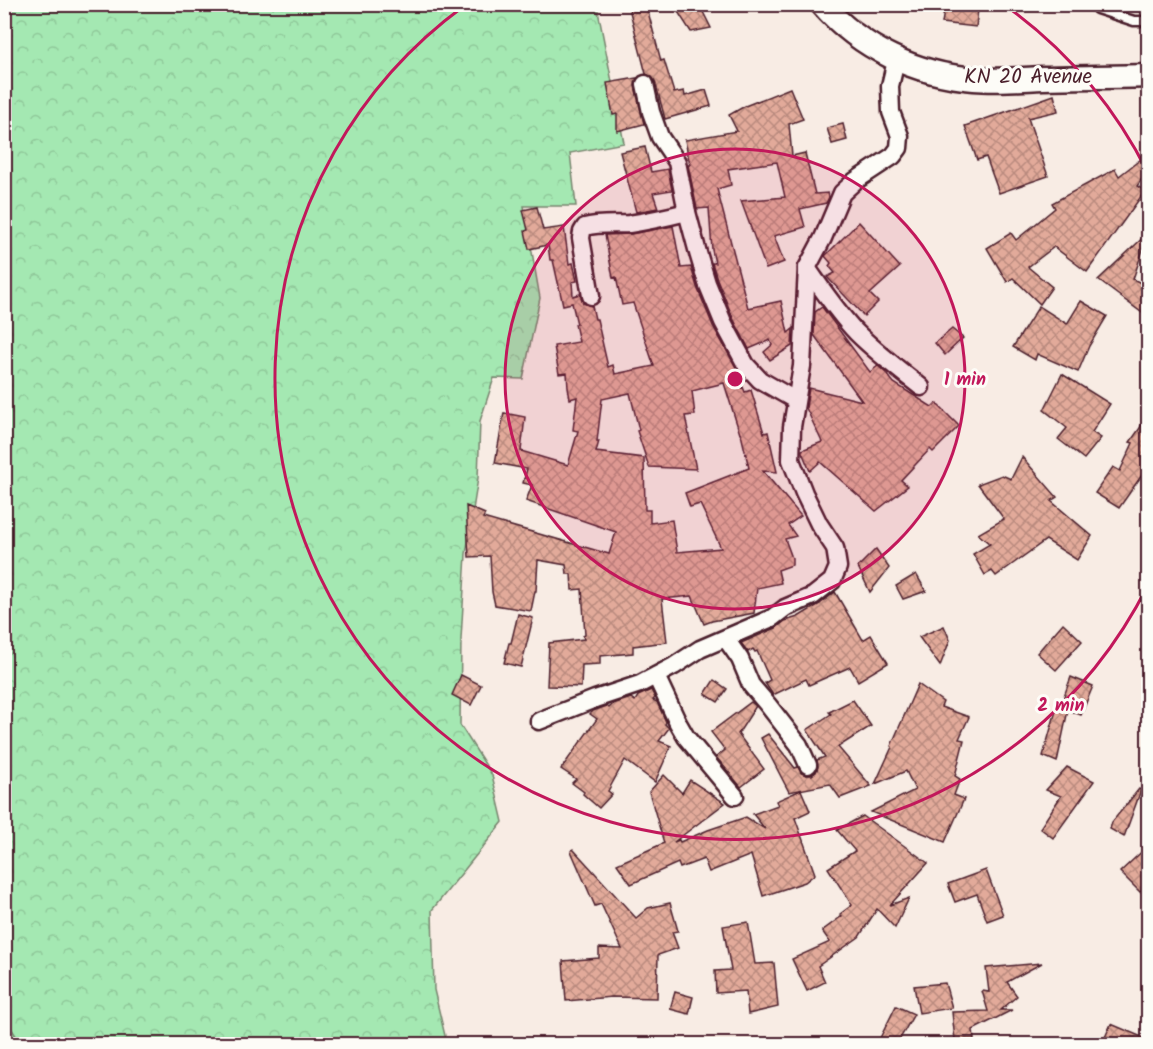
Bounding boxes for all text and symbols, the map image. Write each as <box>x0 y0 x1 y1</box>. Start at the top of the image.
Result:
street label: KN 20 Avenue <box>964 61 1093 94</box>
text: 1 min <box>944 366 986 395</box>
centre of rings <box>725 369 745 389</box>
text: 2 min <box>1038 692 1084 721</box>

